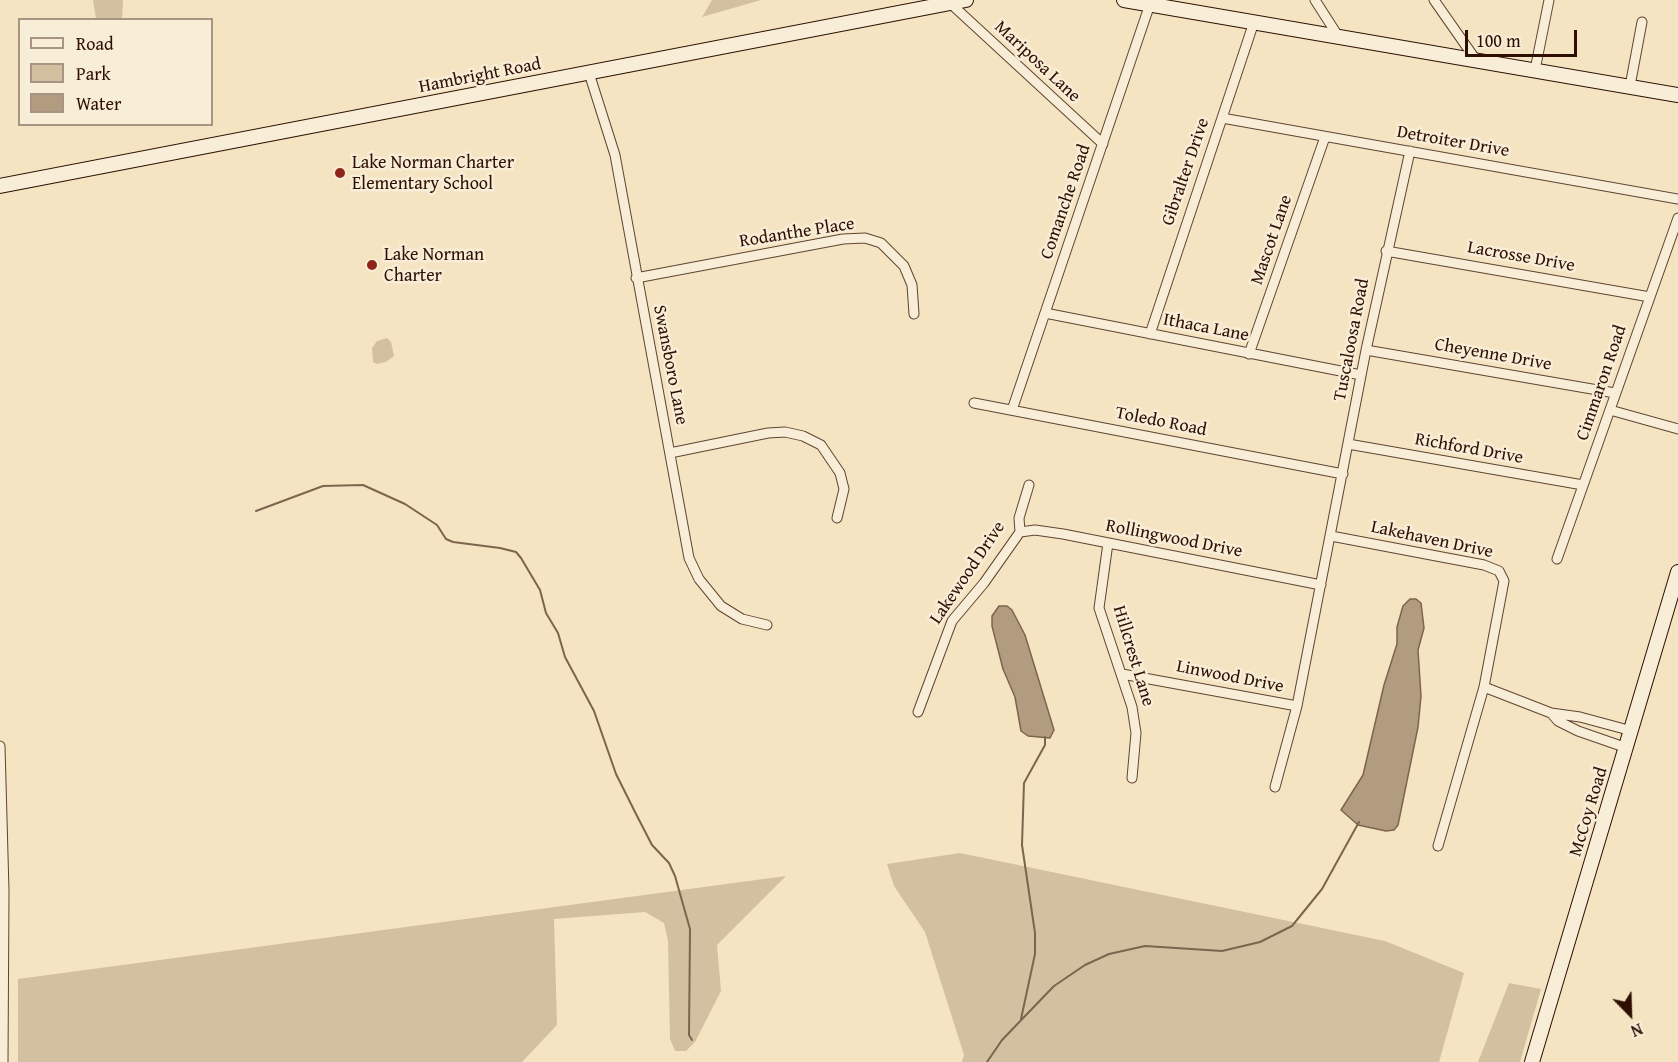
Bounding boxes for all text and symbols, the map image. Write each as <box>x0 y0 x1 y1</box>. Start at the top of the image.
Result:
street label: Mariposa Lane <box>989 17 1085 107</box>
legend <box>18 18 213 126</box>
scale bar <box>1468 18 1580 56</box>
text: 100 m <box>1476 27 1521 54</box>
text: Road <box>76 30 114 57</box>
street label: Hambright Road <box>417 54 543 98</box>
text: Park <box>76 60 111 87</box>
text: Water <box>76 90 121 117</box>
street label: Gibralter Drive <box>1157 115 1215 229</box>
street label: Detroiter Drive <box>1395 121 1511 163</box>
street label: Comanche Road <box>1036 142 1096 262</box>
place label: Lake Norman Charter Elementary School <box>352 152 514 195</box>
marker: Lake Norman Charter Elementary School <box>333 166 347 180</box>
street label: Mascot Lane <box>1247 192 1297 288</box>
street label: Rodanthe Place <box>738 213 856 253</box>
street label: Lacrosse Drive <box>1466 237 1576 277</box>
place label: Lake Norman Charter <box>384 244 484 286</box>
marker: Lake Norman Charter <box>365 258 379 272</box>
street label: Tuscaloosa Road <box>1330 277 1374 403</box>
street label: Swansboro Lane <box>648 303 692 427</box>
street label: Ithaca Lane <box>1161 309 1251 347</box>
street label: Cimmaron Road <box>1572 322 1632 444</box>
street label: Cheyenne Drive <box>1433 334 1553 376</box>
street label: Toledo Road <box>1114 403 1208 441</box>
street label: Richford Drive <box>1413 429 1525 469</box>
street label: Rollingwood Drive <box>1104 515 1244 563</box>
street label: Lakewood Drive <box>926 517 1010 629</box>
street label: Lakehaven Drive <box>1369 517 1495 563</box>
street label: Hillcrest Lane <box>1107 603 1159 709</box>
street label: Linwood Drive <box>1175 656 1285 698</box>
street label: McCoy Road <box>1565 765 1613 859</box>
north arrow <box>1600 984 1660 1044</box>
text: N <box>1627 1017 1647 1044</box>

